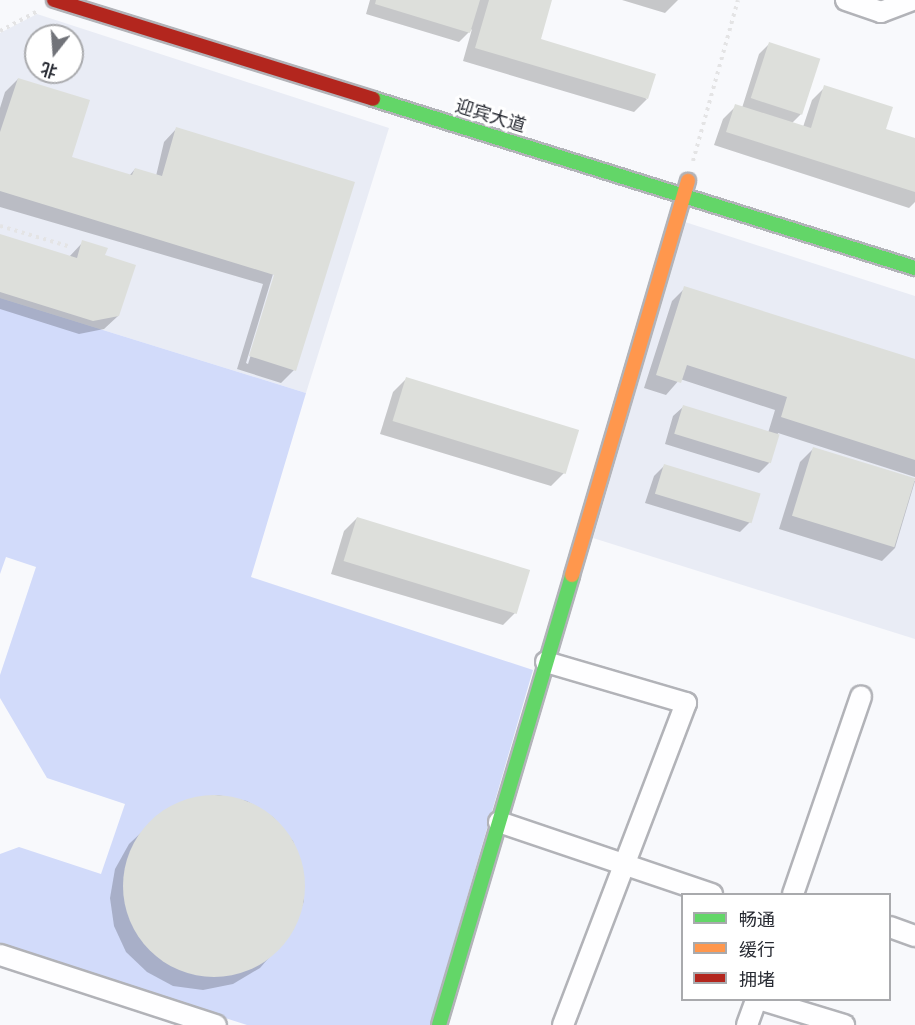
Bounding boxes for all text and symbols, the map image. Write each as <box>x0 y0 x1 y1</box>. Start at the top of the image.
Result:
north arrow <box>24 24 84 84</box>
text: 北 <box>39 59 59 79</box>
street label: 迎宾大道 <box>452 96 528 138</box>
legend <box>681 893 891 1001</box>
text: 畅通 <box>739 912 775 930</box>
text: 缓行 <box>739 942 775 960</box>
text: 拥堵 <box>739 972 775 990</box>

